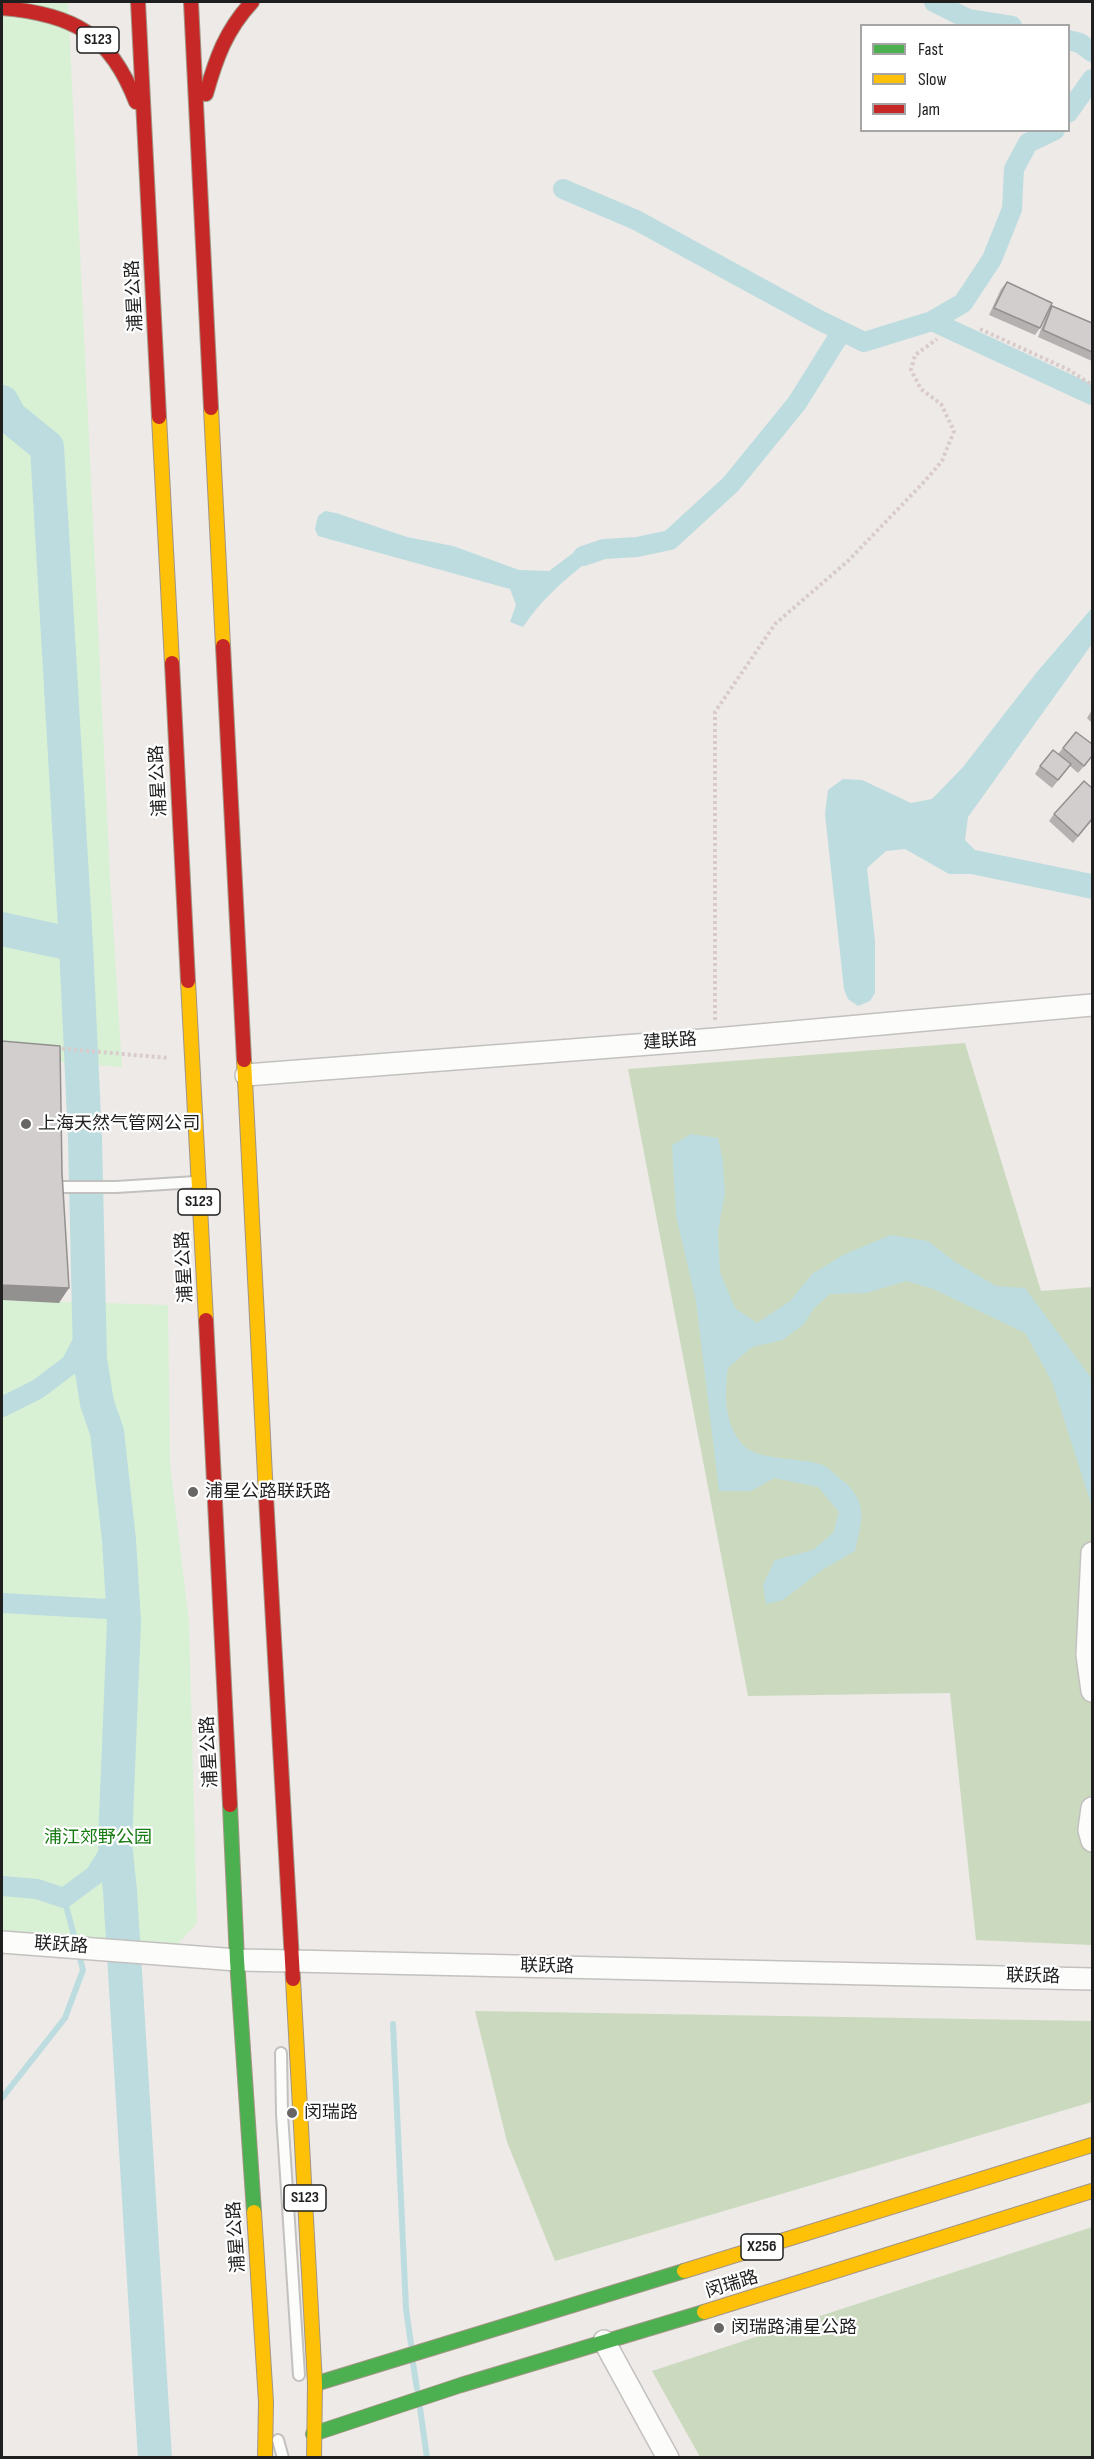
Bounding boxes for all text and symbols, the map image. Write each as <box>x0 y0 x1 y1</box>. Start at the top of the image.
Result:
legend <box>860 24 1070 132</box>
road number: S123 <box>77 27 119 53</box>
text: Fast <box>918 39 943 60</box>
text: Slow <box>918 69 947 90</box>
text: Jam <box>918 99 940 120</box>
street label: 浦星公路 <box>122 259 148 333</box>
street label: 浦星公路 <box>146 744 172 818</box>
street label: 建联路 <box>642 1029 698 1055</box>
place label: 上海天然气管网公司 <box>38 1113 200 1135</box>
marker: 上海天然气管网公司 <box>19 1117 33 1131</box>
road number: S123 <box>178 1189 220 1215</box>
street label: 浦星公路 <box>172 1230 198 1304</box>
place label: 浦星公路联跃路 <box>205 1481 331 1503</box>
marker: 浦星公路联跃路 <box>186 1485 200 1499</box>
street label: 浦星公路 <box>197 1715 223 1789</box>
park label: 浦江郊野公园 <box>44 1827 152 1849</box>
street label: 联跃路 <box>33 1933 89 1959</box>
street label: 联跃路 <box>520 1956 574 1978</box>
street label: 联跃路 <box>1006 1966 1060 1988</box>
place label: 闵瑞路 <box>304 2102 358 2124</box>
marker: 闵瑞路 <box>285 2106 299 2120</box>
road number: S123 <box>284 2185 326 2211</box>
street label: 浦星公路 <box>224 2200 250 2274</box>
road number: X256 <box>741 2234 783 2260</box>
street label: 闵瑞路 <box>703 2267 761 2303</box>
place label: 闵瑞路浦星公路 <box>731 2317 857 2339</box>
marker: 闵瑞路浦星公路 <box>712 2321 726 2335</box>

